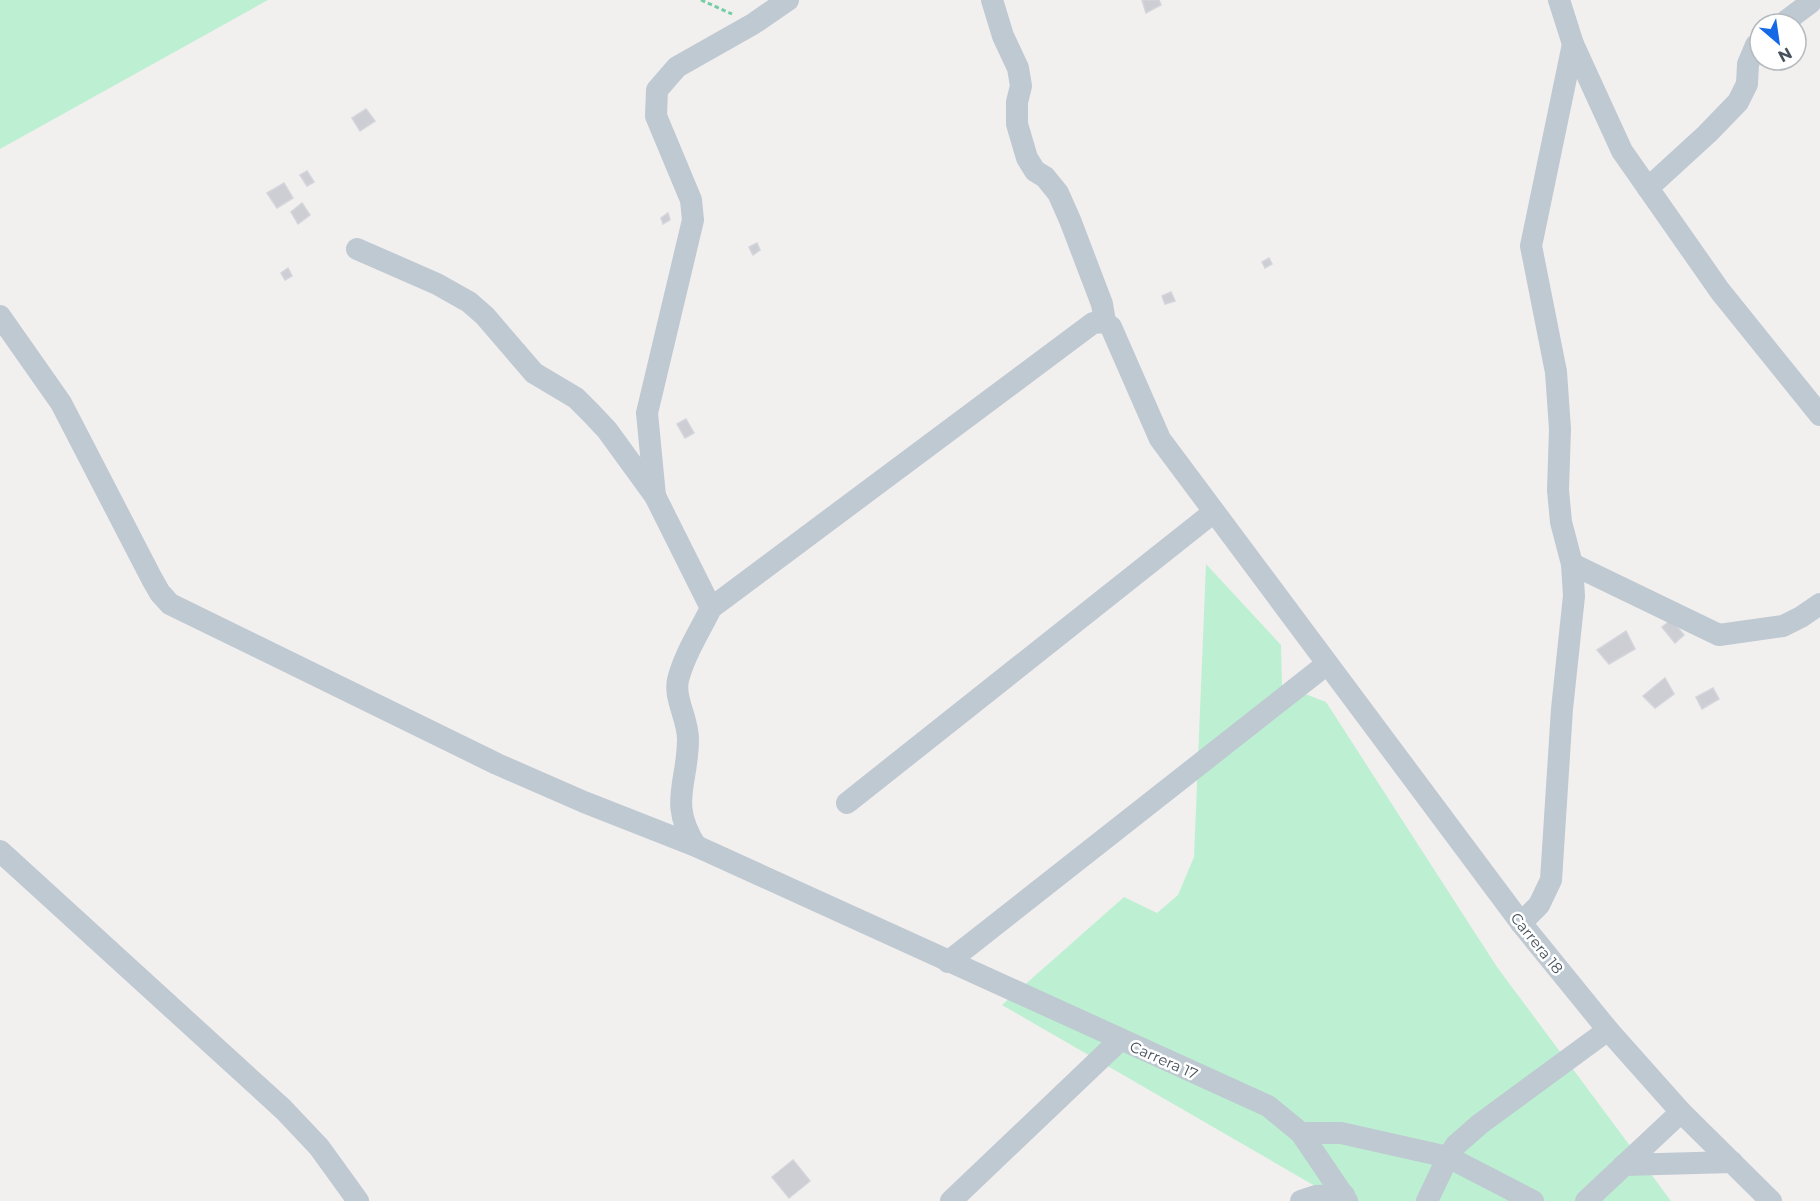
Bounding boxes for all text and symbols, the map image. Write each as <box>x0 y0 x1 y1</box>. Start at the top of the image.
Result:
north arrow <box>1748 12 1808 72</box>
text: N <box>1775 43 1795 66</box>
street label: Carrera 18 <box>1507 909 1567 977</box>
street label: Carrera 17 <box>1127 1037 1201 1084</box>

